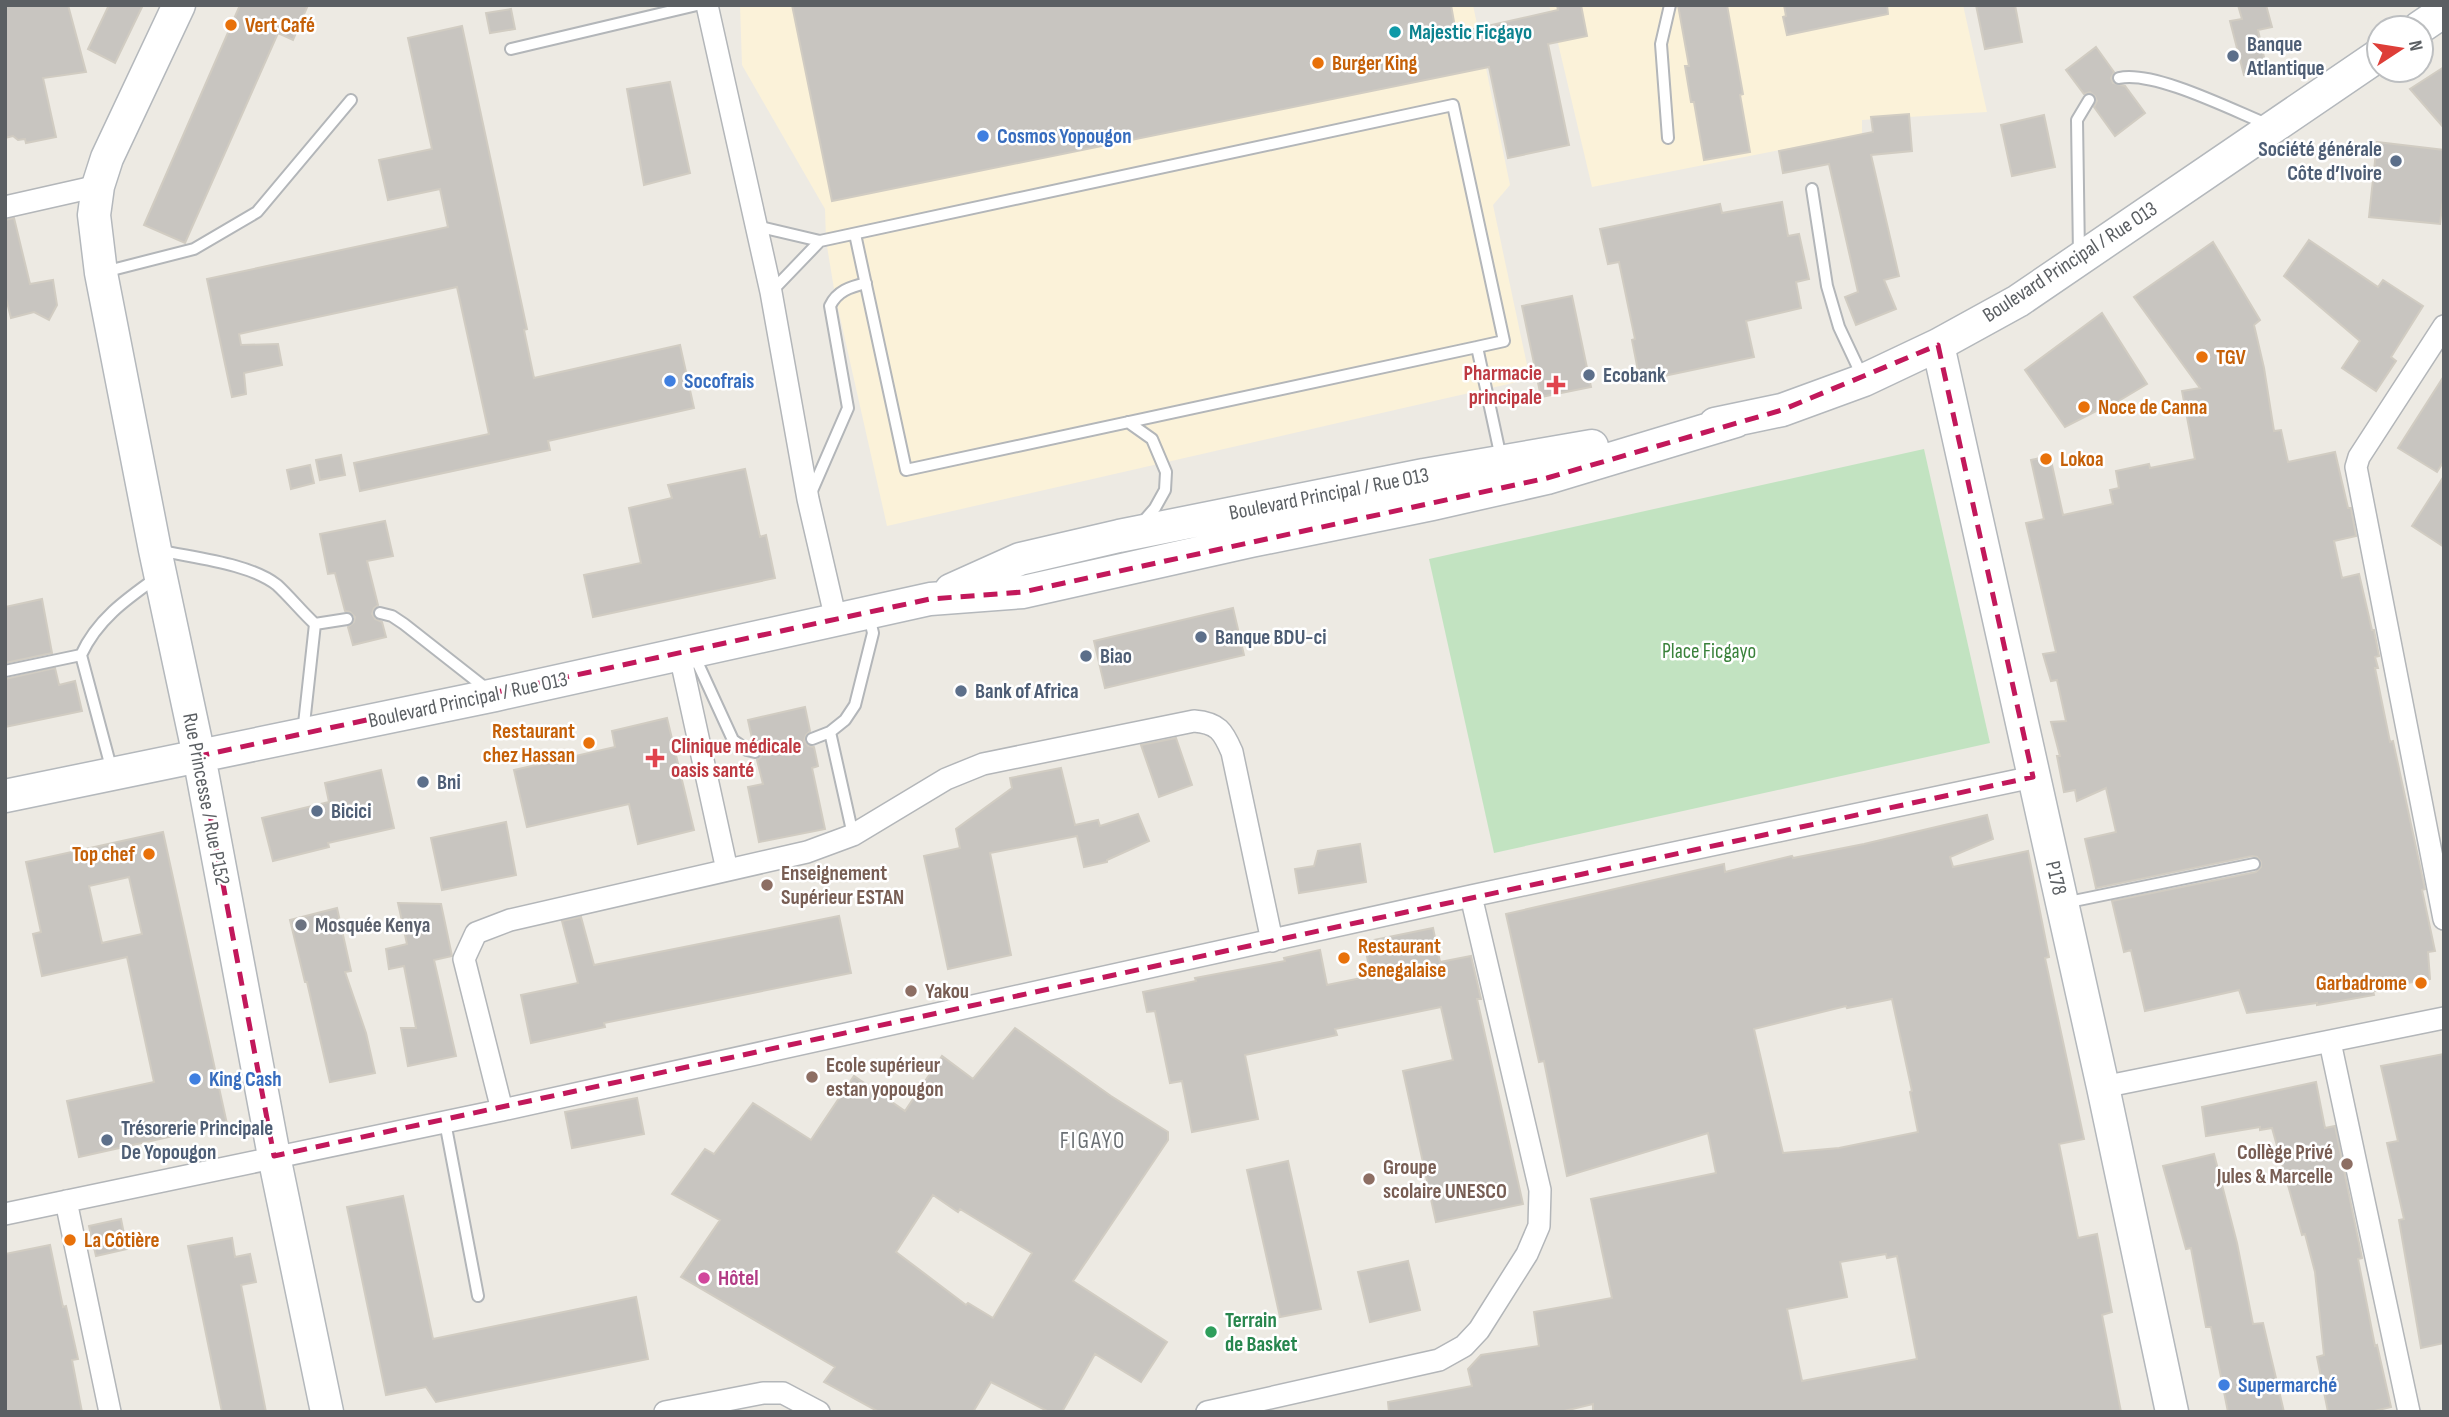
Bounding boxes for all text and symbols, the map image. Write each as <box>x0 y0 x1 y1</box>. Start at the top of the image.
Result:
place label: Vert Café <box>245 13 315 38</box>
north arrow <box>2365 14 2435 84</box>
marker: Vert Café <box>223 17 239 33</box>
place label: Majestic Ficgayo <box>1409 20 1532 45</box>
marker: Majestic Ficgayo <box>1387 24 1403 40</box>
place label: Banque Atlantique <box>2246 32 2325 81</box>
text: N <box>2403 38 2427 53</box>
marker: Banque Atlantique <box>2225 48 2241 64</box>
place label: Burger King <box>1332 51 1418 76</box>
marker: Burger King <box>1310 55 1326 71</box>
place label: Cosmos Yopougon <box>997 124 1131 149</box>
marker: Cosmos Yopougon <box>975 128 991 144</box>
place label: Société générale Côte d’Ivoire <box>2258 137 2382 186</box>
marker: Société générale Côte d’Ivoire <box>2388 153 2404 169</box>
street label: Boulevard Principal / Rue O13 <box>1978 196 2162 328</box>
place label: TGV <box>2216 345 2247 370</box>
marker: TGV <box>2194 349 2210 365</box>
place label: Pharmacie principale <box>1463 361 1542 410</box>
place label: Ecobank <box>1603 363 1666 388</box>
marker: Ecobank <box>1581 367 1597 383</box>
place label: Socofrais <box>684 369 754 394</box>
marker: Socofrais <box>662 373 678 389</box>
marker: Pharmacie principale <box>1548 377 1564 393</box>
place label: Noce de Canna <box>2098 395 2207 420</box>
marker: Noce de Canna <box>2076 399 2092 415</box>
place label: Lokoa <box>2060 447 2104 472</box>
marker: Lokoa <box>2038 451 2054 467</box>
street label: Boulevard Principal / Rue O13 <box>1227 462 1431 526</box>
place label: Banque BDU-ci <box>1215 625 1327 650</box>
marker: Banque BDU-ci <box>1193 629 1209 645</box>
park label: Place Ficgayo <box>1662 639 1756 664</box>
place label: Biao <box>1100 644 1132 669</box>
marker: Biao <box>1078 648 1094 664</box>
street label: Boulevard Principal / Rue O13 <box>366 667 570 733</box>
place label: Bank of Africa <box>975 679 1079 704</box>
marker: Bank of Africa <box>953 683 969 699</box>
street label: Rue Princesse / Rue P152 <box>177 711 235 887</box>
place label: Restaurant chez Hassan <box>483 719 575 768</box>
place label: Clinique médicale oasis santé <box>671 734 802 783</box>
marker: Restaurant chez Hassan <box>581 735 597 751</box>
marker: Clinique médicale oasis santé <box>645 748 665 768</box>
place label: Bni <box>437 770 461 795</box>
marker: Bni <box>415 774 431 790</box>
place label: Bicici <box>331 799 372 824</box>
marker: Bicici <box>309 803 325 819</box>
place label: Top chef <box>72 842 135 867</box>
marker: Top chef <box>141 846 157 862</box>
street label: P178 <box>2040 859 2072 897</box>
place label: Enseignement Supérieur ESTAN <box>781 861 904 910</box>
marker: Enseignement Supérieur ESTAN <box>759 877 775 893</box>
place label: Mosquée Kenya <box>315 913 430 938</box>
marker: Mosquée Kenya <box>293 917 309 933</box>
place label: Restaurant Senegalaise <box>1358 934 1446 983</box>
marker: Restaurant Senegalaise <box>1336 950 1352 966</box>
place label: Garbadrome <box>2316 971 2407 996</box>
marker: Garbadrome <box>2413 975 2429 991</box>
place label: Yakou <box>925 979 969 1004</box>
marker: Yakou <box>903 983 919 999</box>
place label: Ecole supérieur estan yopougon <box>826 1053 943 1102</box>
place label: King Cash <box>209 1067 282 1092</box>
marker: Ecole supérieur estan yopougon <box>804 1069 820 1085</box>
marker: King Cash <box>187 1071 203 1087</box>
place label: Trésorerie Principale De Yopougon <box>121 1116 273 1165</box>
district label: FIGAYO <box>1060 1127 1126 1155</box>
marker: Trésorerie Principale De Yopougon <box>99 1132 115 1148</box>
place label: Collège Privé Jules & Marcelle <box>2216 1140 2333 1189</box>
place label: Groupe scolaire UNESCO <box>1383 1155 1507 1204</box>
marker: Collège Privé Jules & Marcelle <box>2339 1156 2355 1172</box>
marker: Groupe scolaire UNESCO <box>1361 1171 1377 1187</box>
place label: La Côtière <box>84 1228 159 1253</box>
marker: La Côtière <box>62 1232 78 1248</box>
place label: Hôtel <box>718 1266 758 1291</box>
marker: Hôtel <box>696 1270 712 1286</box>
place label: Terrain de Basket <box>1225 1308 1298 1357</box>
marker: Terrain de Basket <box>1203 1324 1219 1340</box>
place label: Supermarché <box>2238 1373 2337 1398</box>
marker: Supermarché <box>2216 1377 2232 1393</box>

